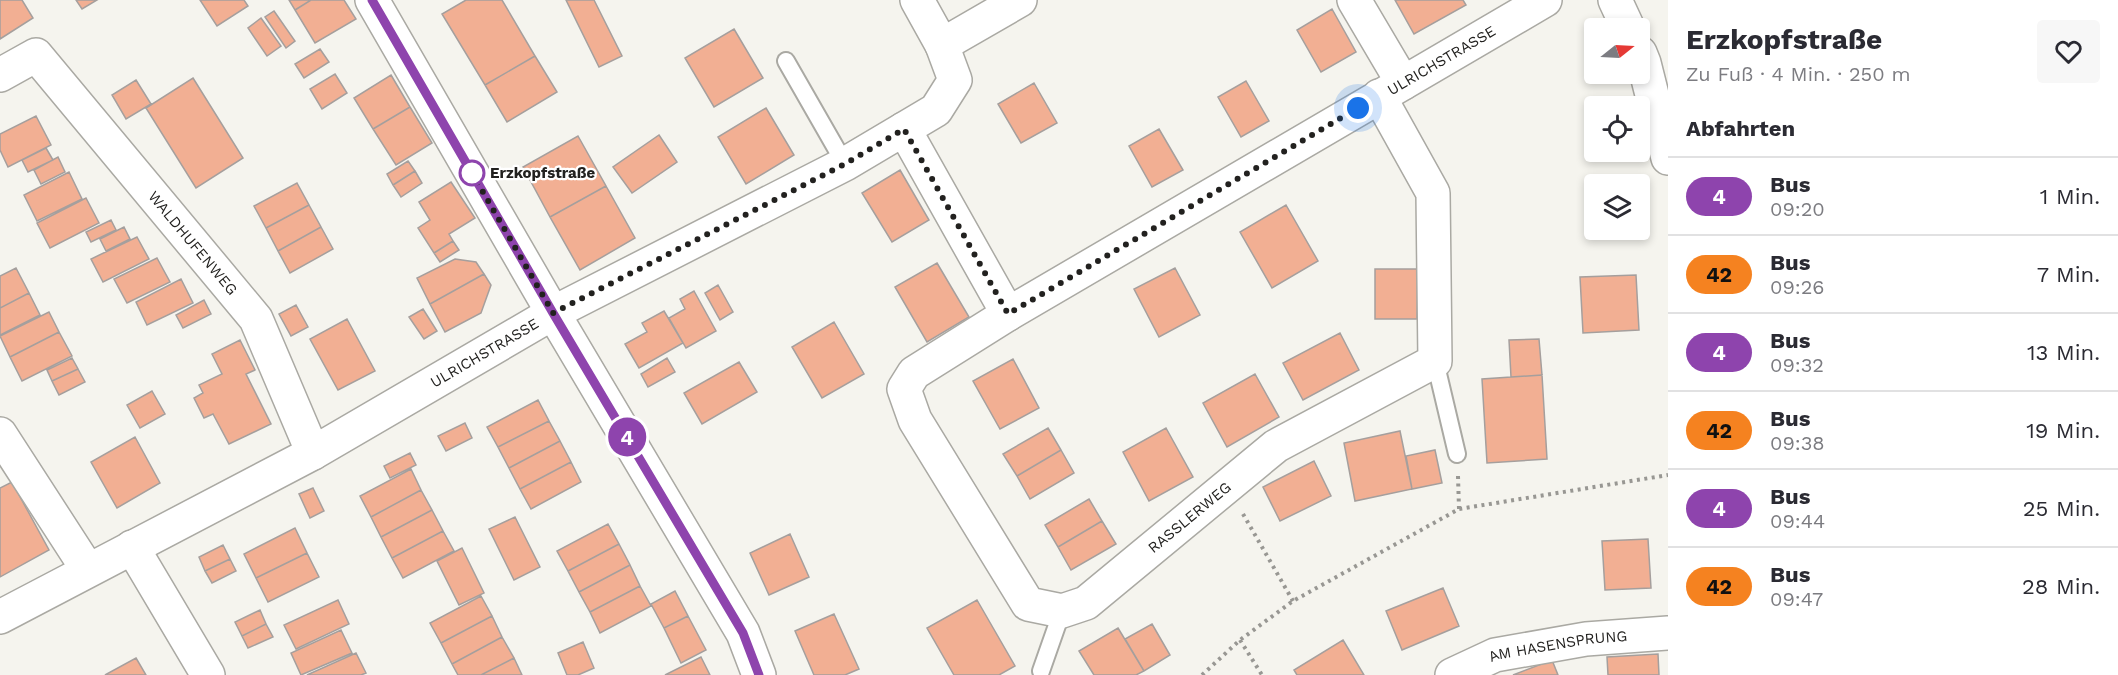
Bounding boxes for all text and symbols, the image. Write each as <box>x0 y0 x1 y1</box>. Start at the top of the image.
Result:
north arrow <box>1584 18 1650 84</box>
map controls <box>1584 18 1650 240</box>
button: heart <box>2037 20 2100 83</box>
street label: ULRICHSTRASSE <box>1384 22 1499 99</box>
text: Erzkopfstraße <box>1686 23 1882 56</box>
text: Zu Fuß · 4 Min. · 250 m <box>1686 62 1911 86</box>
your location <box>1343 93 1373 123</box>
button: locate <box>1584 96 1650 162</box>
text: Abfahrten <box>1686 116 1795 141</box>
marker: Erzkopfstraße <box>459 160 485 186</box>
place label: Erzkopfstraße <box>490 164 595 182</box>
text: Bus <box>1770 172 1810 197</box>
button: layers <box>1584 174 1650 240</box>
text: 4 <box>1712 184 1726 209</box>
text: 1 Min. <box>2040 184 2100 209</box>
street label: WALDHUFENWEG <box>144 188 241 299</box>
text: 09:20 <box>1770 197 1825 221</box>
text: Bus <box>1770 250 1810 275</box>
text: 42 <box>1706 262 1732 287</box>
text: 7 Min. <box>2037 262 2100 287</box>
text: 09:26 <box>1770 275 1825 299</box>
street label: ULRICHSTRASSE <box>427 314 542 391</box>
text: Bus <box>1770 328 1810 353</box>
text: 4 <box>1712 340 1726 365</box>
text: 13 Min. <box>2027 340 2100 365</box>
text: 09:32 <box>1770 353 1824 377</box>
text: Bus <box>1770 406 1810 431</box>
line badge: 4 <box>608 418 646 456</box>
text: 42 <box>1706 418 1732 443</box>
text: 19 Min. <box>2026 418 2100 443</box>
text: 4 <box>620 425 634 450</box>
text: 09:38 <box>1770 431 1825 455</box>
street label: RASSLERWEG <box>1144 478 1235 557</box>
text: Bus <box>1770 484 1810 509</box>
text: 4 <box>1712 496 1726 521</box>
text: 25 Min. <box>2023 496 2100 521</box>
text: 09:44 <box>1770 509 1825 533</box>
text: Bus <box>1770 562 1810 587</box>
text: 42 <box>1706 574 1732 599</box>
text: 28 Min. <box>2022 574 2100 599</box>
text: 09:47 <box>1770 587 1823 611</box>
street label: AM HASENSPRUNG <box>1485 627 1628 666</box>

